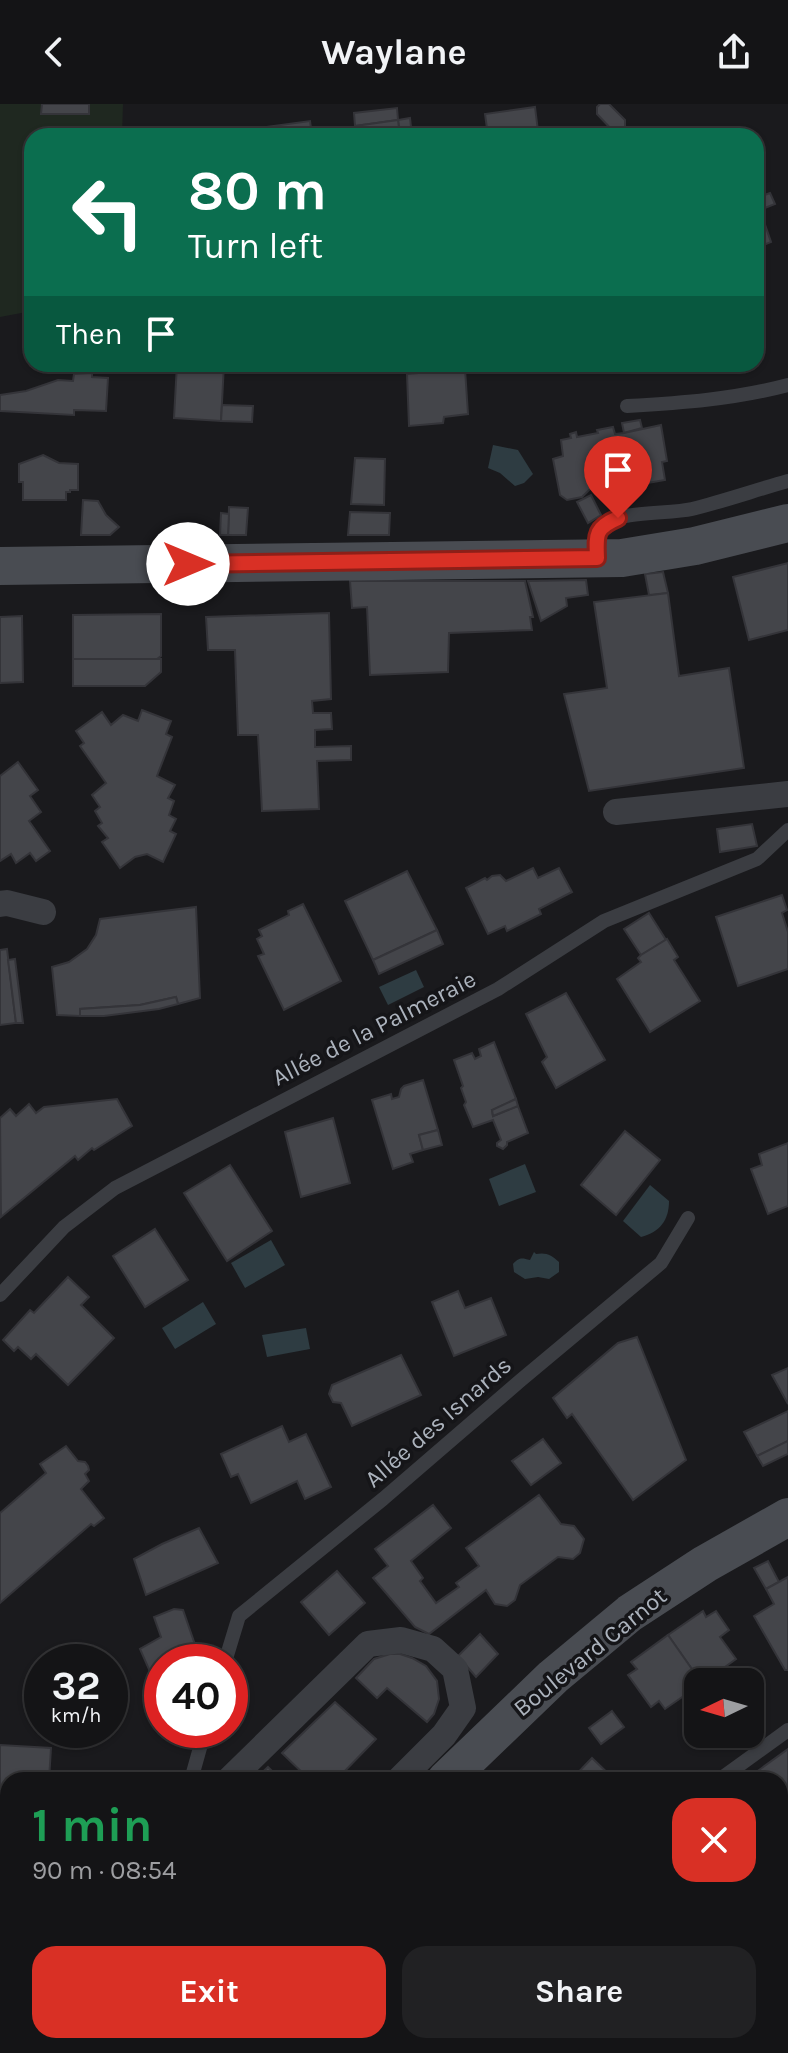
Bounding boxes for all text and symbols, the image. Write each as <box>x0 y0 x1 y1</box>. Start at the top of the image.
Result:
icon: back <box>32 30 76 74</box>
icon: share <box>712 30 756 74</box>
text: Waylane <box>321 31 467 73</box>
text: 80 m <box>188 158 327 223</box>
icon: left <box>56 160 160 264</box>
text: Turn left <box>188 225 323 267</box>
icon: arrive <box>139 312 183 356</box>
text: Then <box>56 316 123 352</box>
pin <box>584 436 652 518</box>
icon: arrive <box>596 448 640 492</box>
position arrow <box>146 522 230 606</box>
street label: Allée de la Palmeraie <box>267 964 481 1092</box>
street label: Allée des Isnards <box>359 1351 517 1493</box>
street label: Boulevard Carnot <box>508 1582 672 1722</box>
speed limit sign: 40 <box>144 1644 248 1748</box>
text: 32 <box>51 1662 101 1709</box>
north arrow <box>684 1668 764 1748</box>
map controls <box>684 1668 764 1748</box>
text: km/h <box>51 1704 101 1727</box>
text: 1 min <box>32 1797 152 1853</box>
button: close <box>672 1798 756 1882</box>
text: 90 m · 08:54 <box>32 1855 177 1886</box>
button: Exit <box>32 1946 386 2038</box>
button: Share <box>402 1946 756 2038</box>

